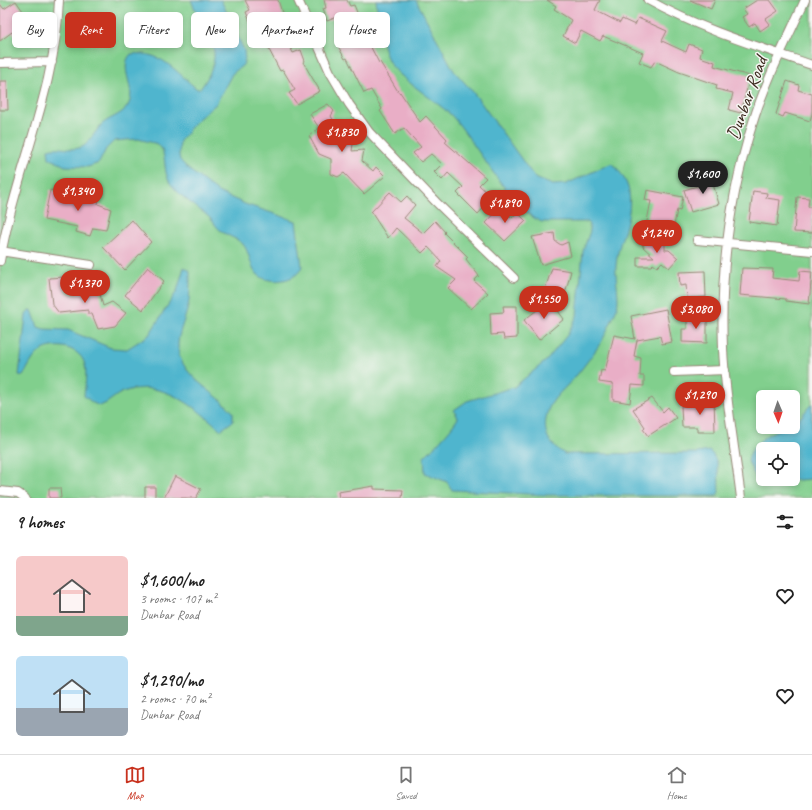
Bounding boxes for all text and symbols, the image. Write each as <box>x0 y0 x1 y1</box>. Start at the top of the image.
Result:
chip: Buy <box>12 12 57 48</box>
chip: Rent <box>65 12 116 48</box>
chip: Filters <box>124 12 183 48</box>
chip: New <box>191 12 239 48</box>
chip: Apartment <box>247 12 326 48</box>
chip: House <box>334 12 390 48</box>
street label: Dunbar Road <box>721 50 774 143</box>
pin: $1,830 <box>309 119 375 153</box>
text: $1,830 <box>326 124 358 140</box>
pin: $1,600 <box>670 161 736 195</box>
text: $1,600 <box>687 166 719 182</box>
pin: $1,340 <box>45 178 111 212</box>
text: $1,340 <box>62 183 94 199</box>
pin: $1,890 <box>472 190 538 224</box>
text: $1,890 <box>489 195 521 211</box>
pin: $1,240 <box>624 220 690 254</box>
text: $1,240 <box>641 225 673 241</box>
pin: $1,370 <box>52 270 118 304</box>
text: $1,370 <box>69 275 101 291</box>
pin: $1,550 <box>511 286 577 320</box>
text: $1,550 <box>528 291 560 307</box>
pin: $3,080 <box>663 296 729 330</box>
text: $3,080 <box>680 301 712 317</box>
pin: $1,290 <box>667 382 733 416</box>
text: $1,290 <box>684 387 716 403</box>
north arrow <box>756 390 800 434</box>
map controls <box>756 390 800 486</box>
button: locate <box>756 442 800 486</box>
icon: filters <box>774 511 796 533</box>
text: 9 homes <box>16 512 64 533</box>
text: $1,600/mo <box>140 570 204 591</box>
icon: home <box>48 572 96 620</box>
icon: heart <box>774 585 796 607</box>
text: 3 rooms · 107 m² <box>140 591 216 607</box>
text: Dunbar Road <box>140 607 199 623</box>
text: $1,290/mo <box>140 670 203 691</box>
icon: home <box>48 672 96 720</box>
icon: heart <box>774 685 796 707</box>
text: 2 rooms · 70 m² <box>140 691 210 707</box>
text: Dunbar Road <box>140 707 199 723</box>
tab: Map <box>124 764 146 802</box>
tab: Saved <box>395 764 417 802</box>
tab: Home <box>666 764 688 802</box>

